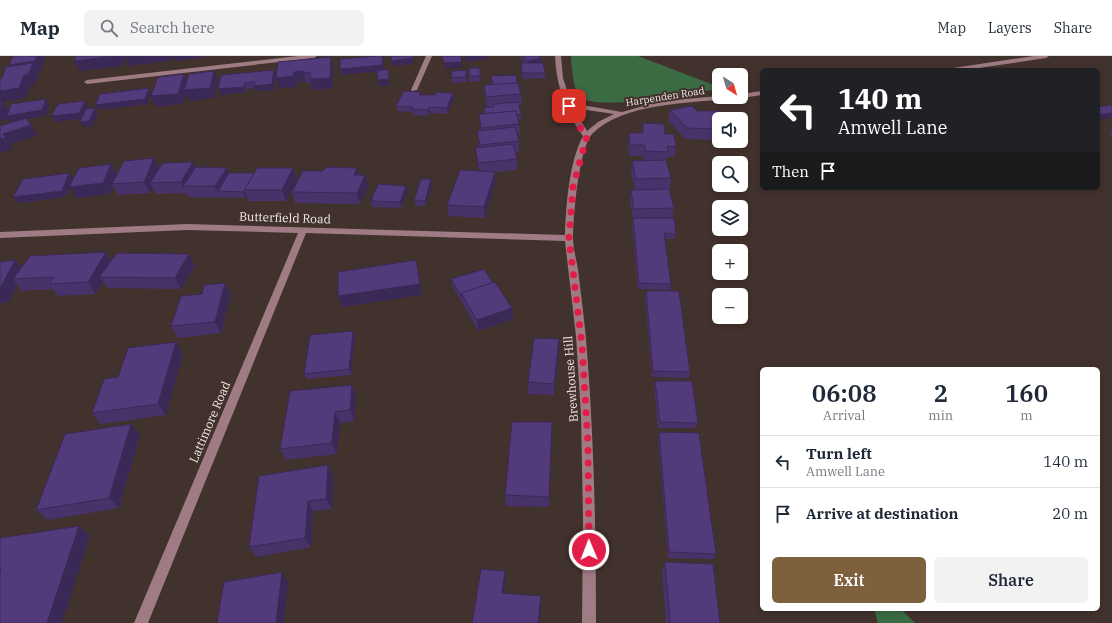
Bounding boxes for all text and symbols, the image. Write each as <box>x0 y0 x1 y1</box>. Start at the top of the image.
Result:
search box <box>84 10 364 46</box>
text: Map <box>20 16 60 40</box>
icon: search <box>98 17 120 39</box>
text: Search here <box>130 18 214 37</box>
text: Map <box>938 19 966 37</box>
text: Layers <box>988 19 1032 37</box>
text: Share <box>1054 19 1092 37</box>
north arrow <box>712 68 748 104</box>
map controls <box>712 68 748 324</box>
text: 140 m <box>838 80 922 117</box>
street label: Harpenden Road <box>625 84 705 109</box>
icon: left <box>772 84 824 136</box>
pin <box>552 89 586 123</box>
icon: arrive <box>558 95 580 117</box>
button: sound <box>712 112 748 148</box>
text: Amwell Lane <box>838 116 947 139</box>
button: search <box>712 156 748 192</box>
icon: arrive <box>817 160 839 182</box>
text: Then <box>772 162 809 181</box>
button: layers <box>712 200 748 236</box>
street label: Butterfield Road <box>239 208 331 227</box>
button: + <box>712 244 748 280</box>
button: − <box>712 288 748 324</box>
street label: Brewhouse Hill <box>560 335 581 423</box>
text: 06:08 <box>812 377 877 409</box>
text: 2 <box>934 377 948 409</box>
text: 160 <box>1005 377 1048 409</box>
street label: Lattimore Road <box>186 379 233 465</box>
text: Arrival <box>823 407 865 424</box>
text: min <box>928 407 953 424</box>
text: m <box>1020 407 1033 424</box>
text: Turn left <box>806 444 872 463</box>
icon: left <box>772 451 794 473</box>
text: 140 m <box>1043 452 1088 471</box>
text: Amwell Lane <box>806 463 885 480</box>
icon: arrive <box>772 503 794 525</box>
text: Arrive at destination <box>806 504 958 523</box>
text: 20 m <box>1052 504 1088 523</box>
position arrow <box>568 529 610 571</box>
button: Exit <box>772 557 926 603</box>
button: Share <box>934 557 1088 603</box>

